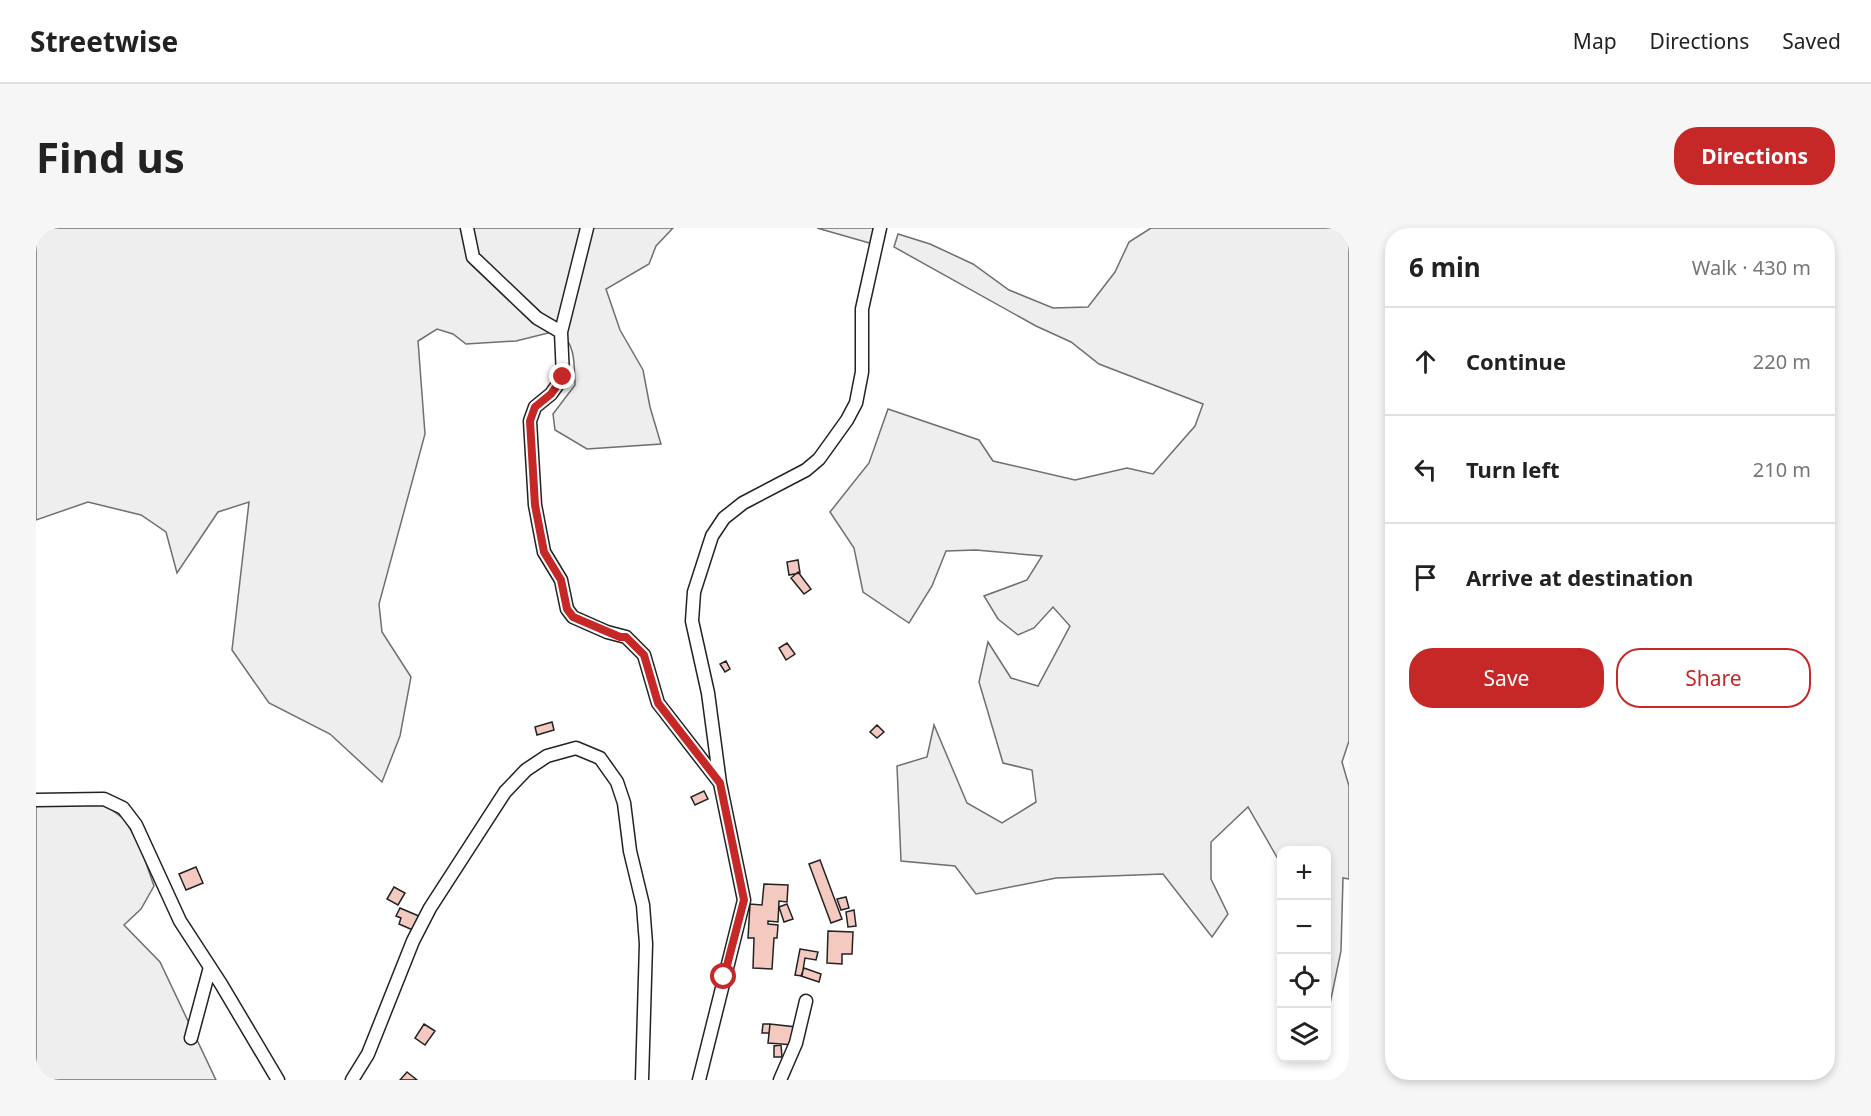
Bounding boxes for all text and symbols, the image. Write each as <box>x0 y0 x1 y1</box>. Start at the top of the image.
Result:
text: Streetwise <box>30 22 178 60</box>
text: Map <box>1573 27 1617 55</box>
text: Directions <box>1650 27 1749 55</box>
text: Saved <box>1782 27 1841 55</box>
button: Directions <box>1674 127 1835 185</box>
text: Find us <box>36 128 185 185</box>
text: 6 min <box>1409 249 1481 285</box>
text: Walk · 430 m <box>1692 254 1811 281</box>
icon: ahead <box>1409 345 1442 378</box>
text: Continue <box>1466 346 1566 376</box>
text: 220 m <box>1753 348 1811 375</box>
route end <box>549 363 575 389</box>
icon: left <box>1409 453 1442 486</box>
text: Turn left <box>1466 454 1560 484</box>
text: 210 m <box>1753 456 1811 483</box>
icon: arrive <box>1409 561 1442 594</box>
text: Arrive at destination <box>1466 562 1693 592</box>
button: Save <box>1409 648 1604 708</box>
button: Share <box>1616 648 1811 708</box>
map controls <box>1277 846 1331 1062</box>
button: + <box>1277 846 1331 900</box>
button: − <box>1277 900 1331 954</box>
button: locate <box>1277 954 1331 1008</box>
route start <box>710 963 736 989</box>
button: layers <box>1277 1008 1331 1062</box>

